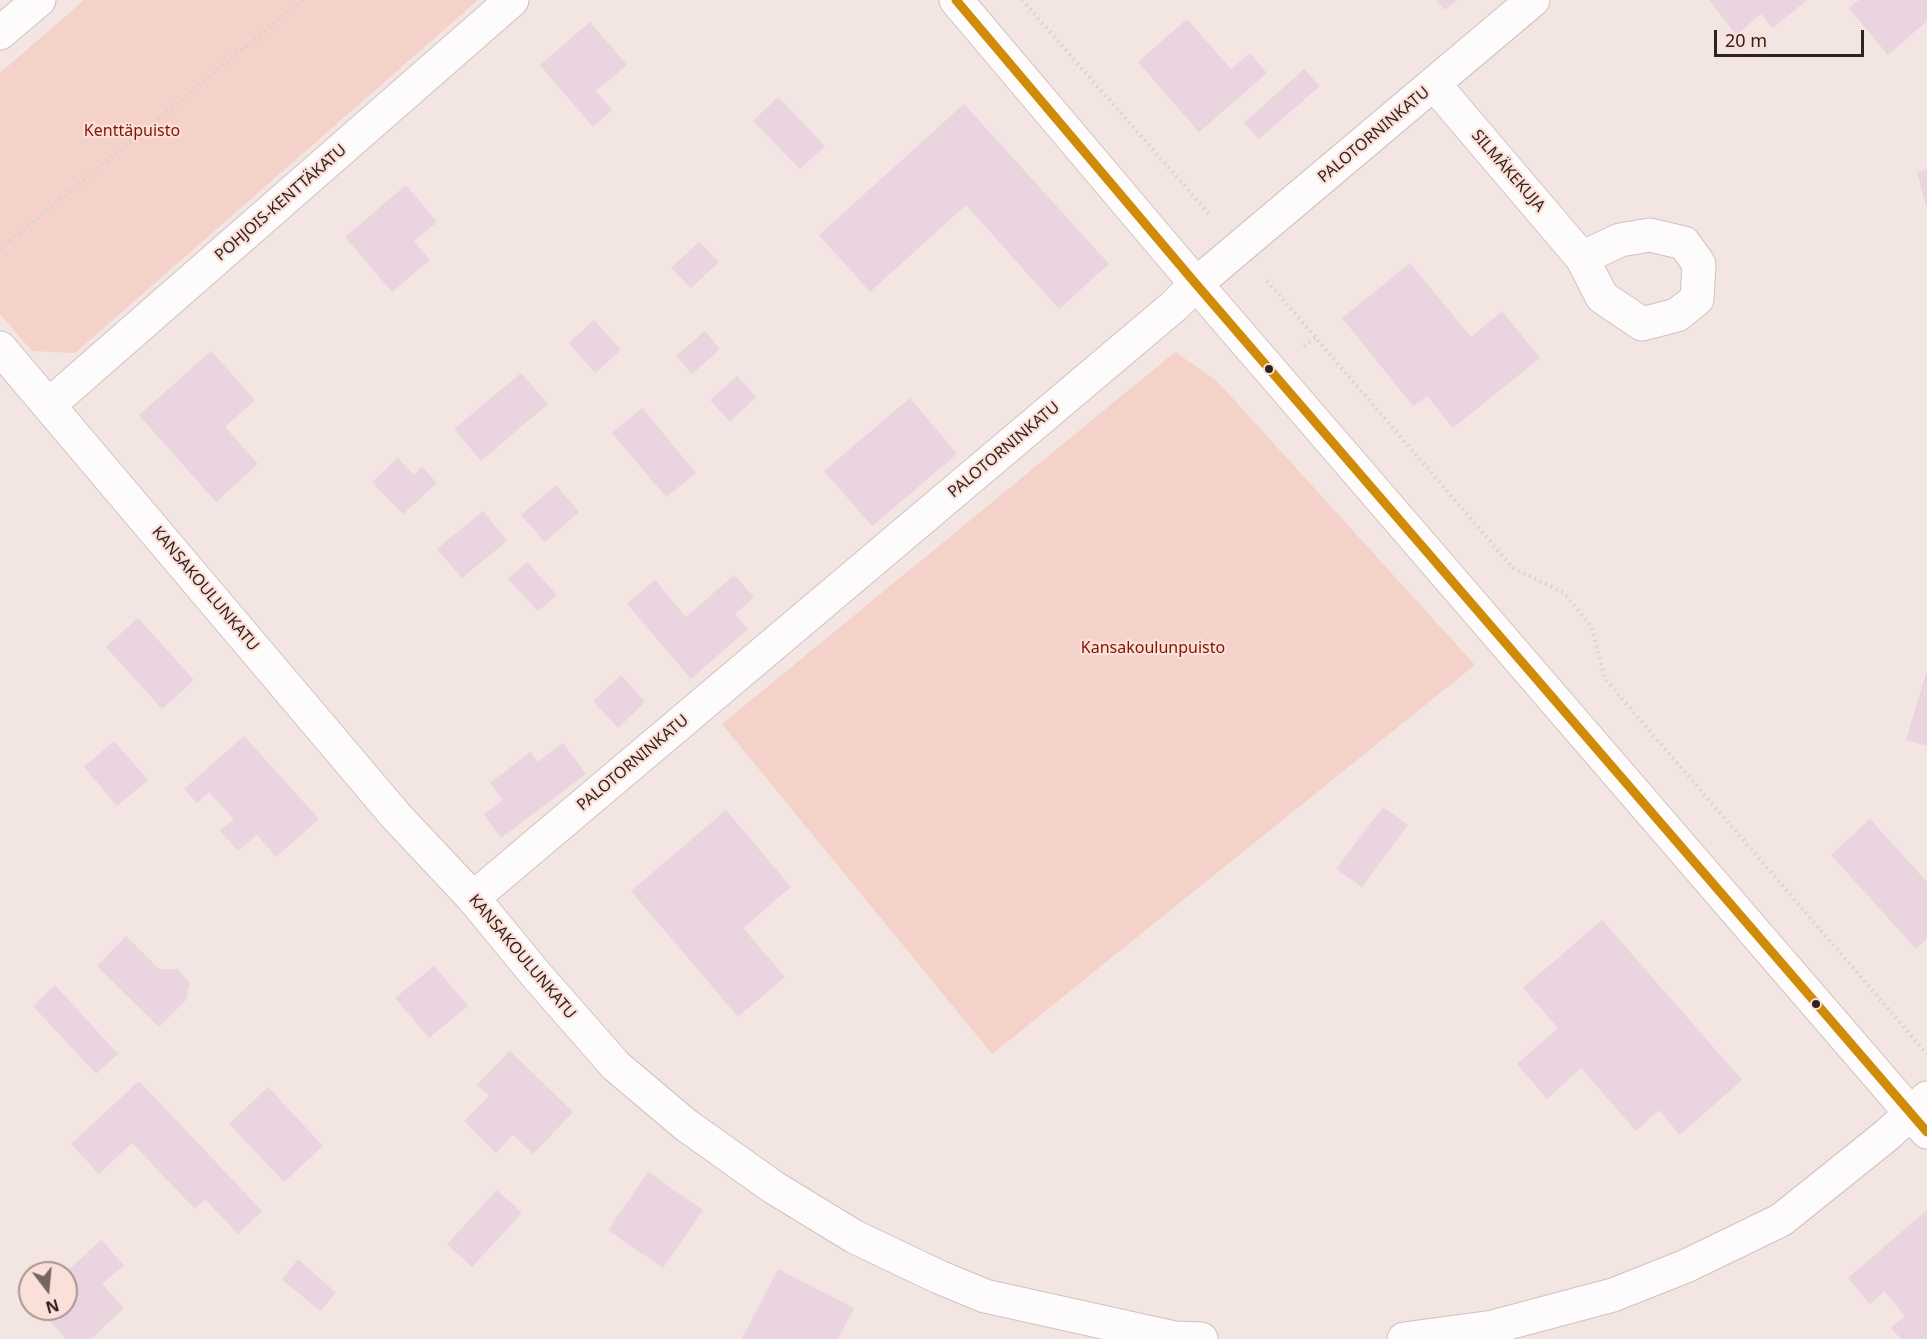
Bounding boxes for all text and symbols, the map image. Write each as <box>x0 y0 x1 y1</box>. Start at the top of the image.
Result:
scale bar <box>1717 18 1867 56</box>
text: 20 m <box>1725 28 1767 52</box>
street label: PALOTORNINKATU <box>1314 83 1434 187</box>
park label: Kenttäpuisto <box>84 121 180 141</box>
street label: SILMÄKEKUJA <box>1467 126 1549 216</box>
street label: POHJOIS-KENTTÄKATU <box>211 141 351 265</box>
unlabelled marker <box>1263 363 1275 375</box>
street label: PALOTORNINKATU <box>944 398 1064 502</box>
street label: KANSAKOULUNKATU <box>147 523 263 655</box>
park label: Kansakoulunpuisto <box>1081 638 1225 658</box>
street label: PALOTORNINKATU <box>573 711 693 815</box>
street label: KANSAKOULUNKATU <box>464 891 580 1023</box>
unlabelled marker <box>1810 998 1822 1010</box>
north arrow <box>18 1261 78 1321</box>
text: N <box>43 1294 62 1319</box>

